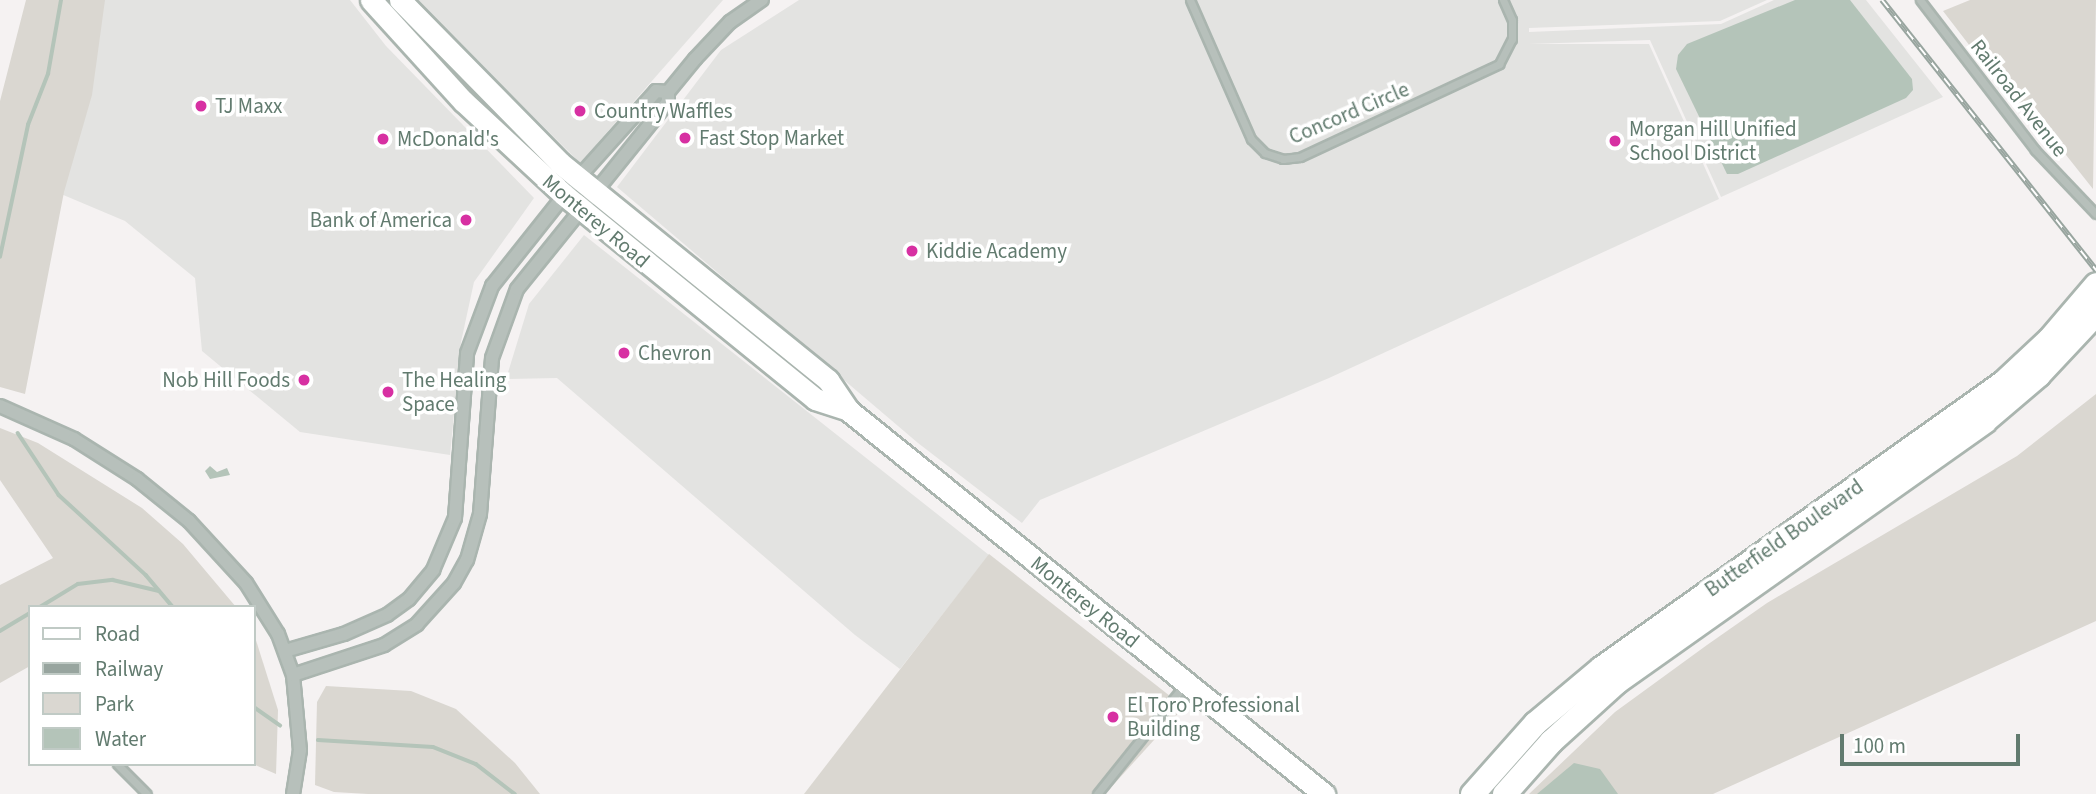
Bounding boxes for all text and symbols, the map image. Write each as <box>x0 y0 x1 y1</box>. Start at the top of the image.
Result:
street label: Railroad Avenue <box>1965 34 2073 162</box>
street label: Concord Circle <box>1285 76 1413 150</box>
place label: TJ Maxx <box>215 93 282 119</box>
marker: TJ Maxx <box>193 98 209 114</box>
place label: Country Waffles <box>594 98 733 124</box>
marker: Country Waffles <box>572 103 588 119</box>
place label: Morgan Hill Unified School District <box>1629 116 1797 166</box>
place label: Fast Stop Market <box>699 125 844 151</box>
place label: McDonald's <box>397 126 499 152</box>
marker: Fast Stop Market <box>677 130 693 146</box>
marker: McDonald's <box>375 131 391 147</box>
marker: Morgan Hill Unified School District <box>1607 133 1623 149</box>
street label: Monterey Road <box>537 169 655 273</box>
place label: Bank of America <box>310 207 452 233</box>
marker: Bank of America <box>458 212 474 228</box>
place label: Kiddie Academy <box>926 238 1067 264</box>
marker: Kiddie Academy <box>904 243 920 259</box>
place label: Chevron <box>638 340 712 366</box>
marker: Chevron <box>616 345 632 361</box>
place label: Nob Hill Foods <box>162 367 290 393</box>
place label: The Healing Space <box>402 367 506 417</box>
marker: Nob Hill Foods <box>296 372 312 388</box>
marker: The Healing Space <box>380 384 396 400</box>
street label: Butterfield Boulevard <box>1700 474 1868 602</box>
street label: Monterey Road <box>1026 551 1144 653</box>
legend <box>28 605 256 766</box>
text: Road <box>95 619 140 649</box>
text: Railway <box>95 654 163 684</box>
text: Park <box>95 689 134 719</box>
place label: El Toro Professional Building <box>1127 692 1300 742</box>
marker: El Toro Professional Building <box>1105 709 1121 725</box>
scale bar <box>1844 720 2024 764</box>
text: Water <box>95 724 146 754</box>
text: 100 m <box>1853 731 1906 761</box>

